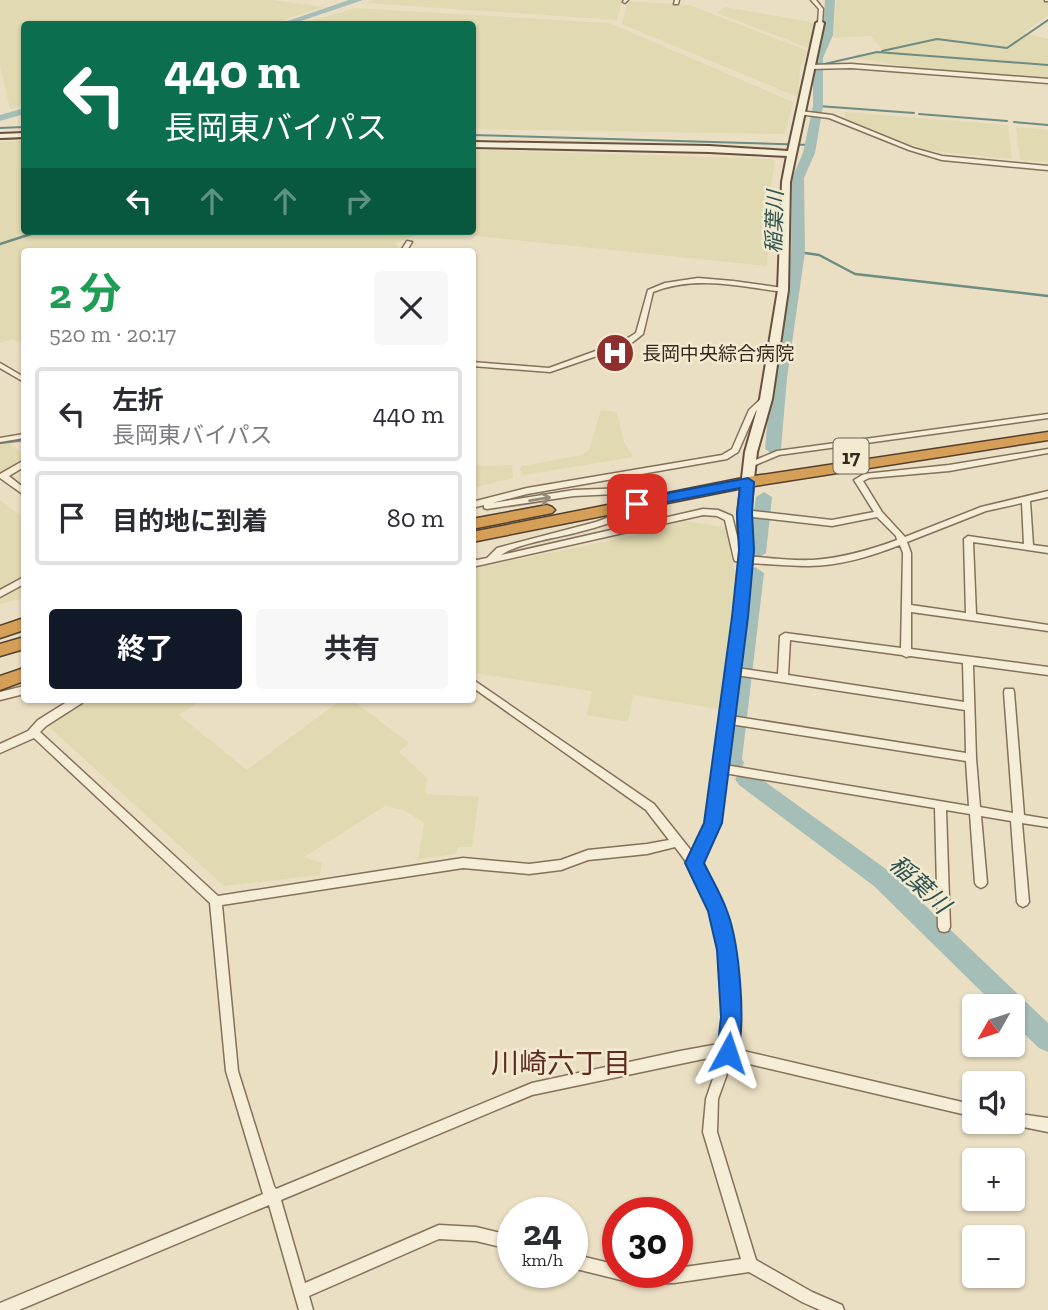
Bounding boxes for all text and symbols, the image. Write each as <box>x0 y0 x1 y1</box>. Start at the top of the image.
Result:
text: 440 m <box>164 42 300 101</box>
icon: left <box>49 49 140 140</box>
text: 長岡東バイパス <box>164 109 387 147</box>
icon: left <box>120 182 158 220</box>
icon: ahead <box>193 182 231 220</box>
icon: ahead <box>266 182 304 220</box>
icon: right <box>339 182 377 220</box>
water label: 稲葉川 <box>760 188 788 254</box>
text: 2 分 <box>49 268 121 319</box>
button: close <box>374 271 448 345</box>
text: 520 m · 20:17 <box>49 320 176 348</box>
hospital icon: 長岡中央綜合病院 <box>594 332 636 374</box>
place label: 長岡中央綜合病院 <box>642 342 794 365</box>
text: 左折 <box>112 384 164 416</box>
icon: left <box>53 395 91 433</box>
text: 440 m <box>373 398 444 430</box>
text: 長岡東バイパス <box>112 421 273 449</box>
road number: 17 <box>834 438 868 474</box>
pin <box>607 474 667 534</box>
icon: arrive <box>618 485 656 523</box>
one-way arrow <box>528 492 551 505</box>
icon: arrive <box>53 499 91 537</box>
text: 80 m <box>387 502 444 534</box>
text: 目的地に到着 <box>112 505 268 537</box>
button: 終了 <box>49 609 242 689</box>
button: 共有 <box>256 609 448 689</box>
water label: 稲葉川 <box>884 849 958 921</box>
north arrow <box>962 994 1026 1057</box>
map controls <box>962 994 1025 1288</box>
position arrow <box>691 1016 765 1090</box>
district label: 川崎六丁目 <box>491 1047 631 1080</box>
button: sound <box>962 1071 1025 1134</box>
button: + <box>962 1148 1025 1211</box>
speed limit sign: 30 <box>602 1197 693 1288</box>
text: 24 <box>523 1212 562 1254</box>
button: − <box>962 1225 1025 1288</box>
text: km/h <box>522 1249 563 1271</box>

